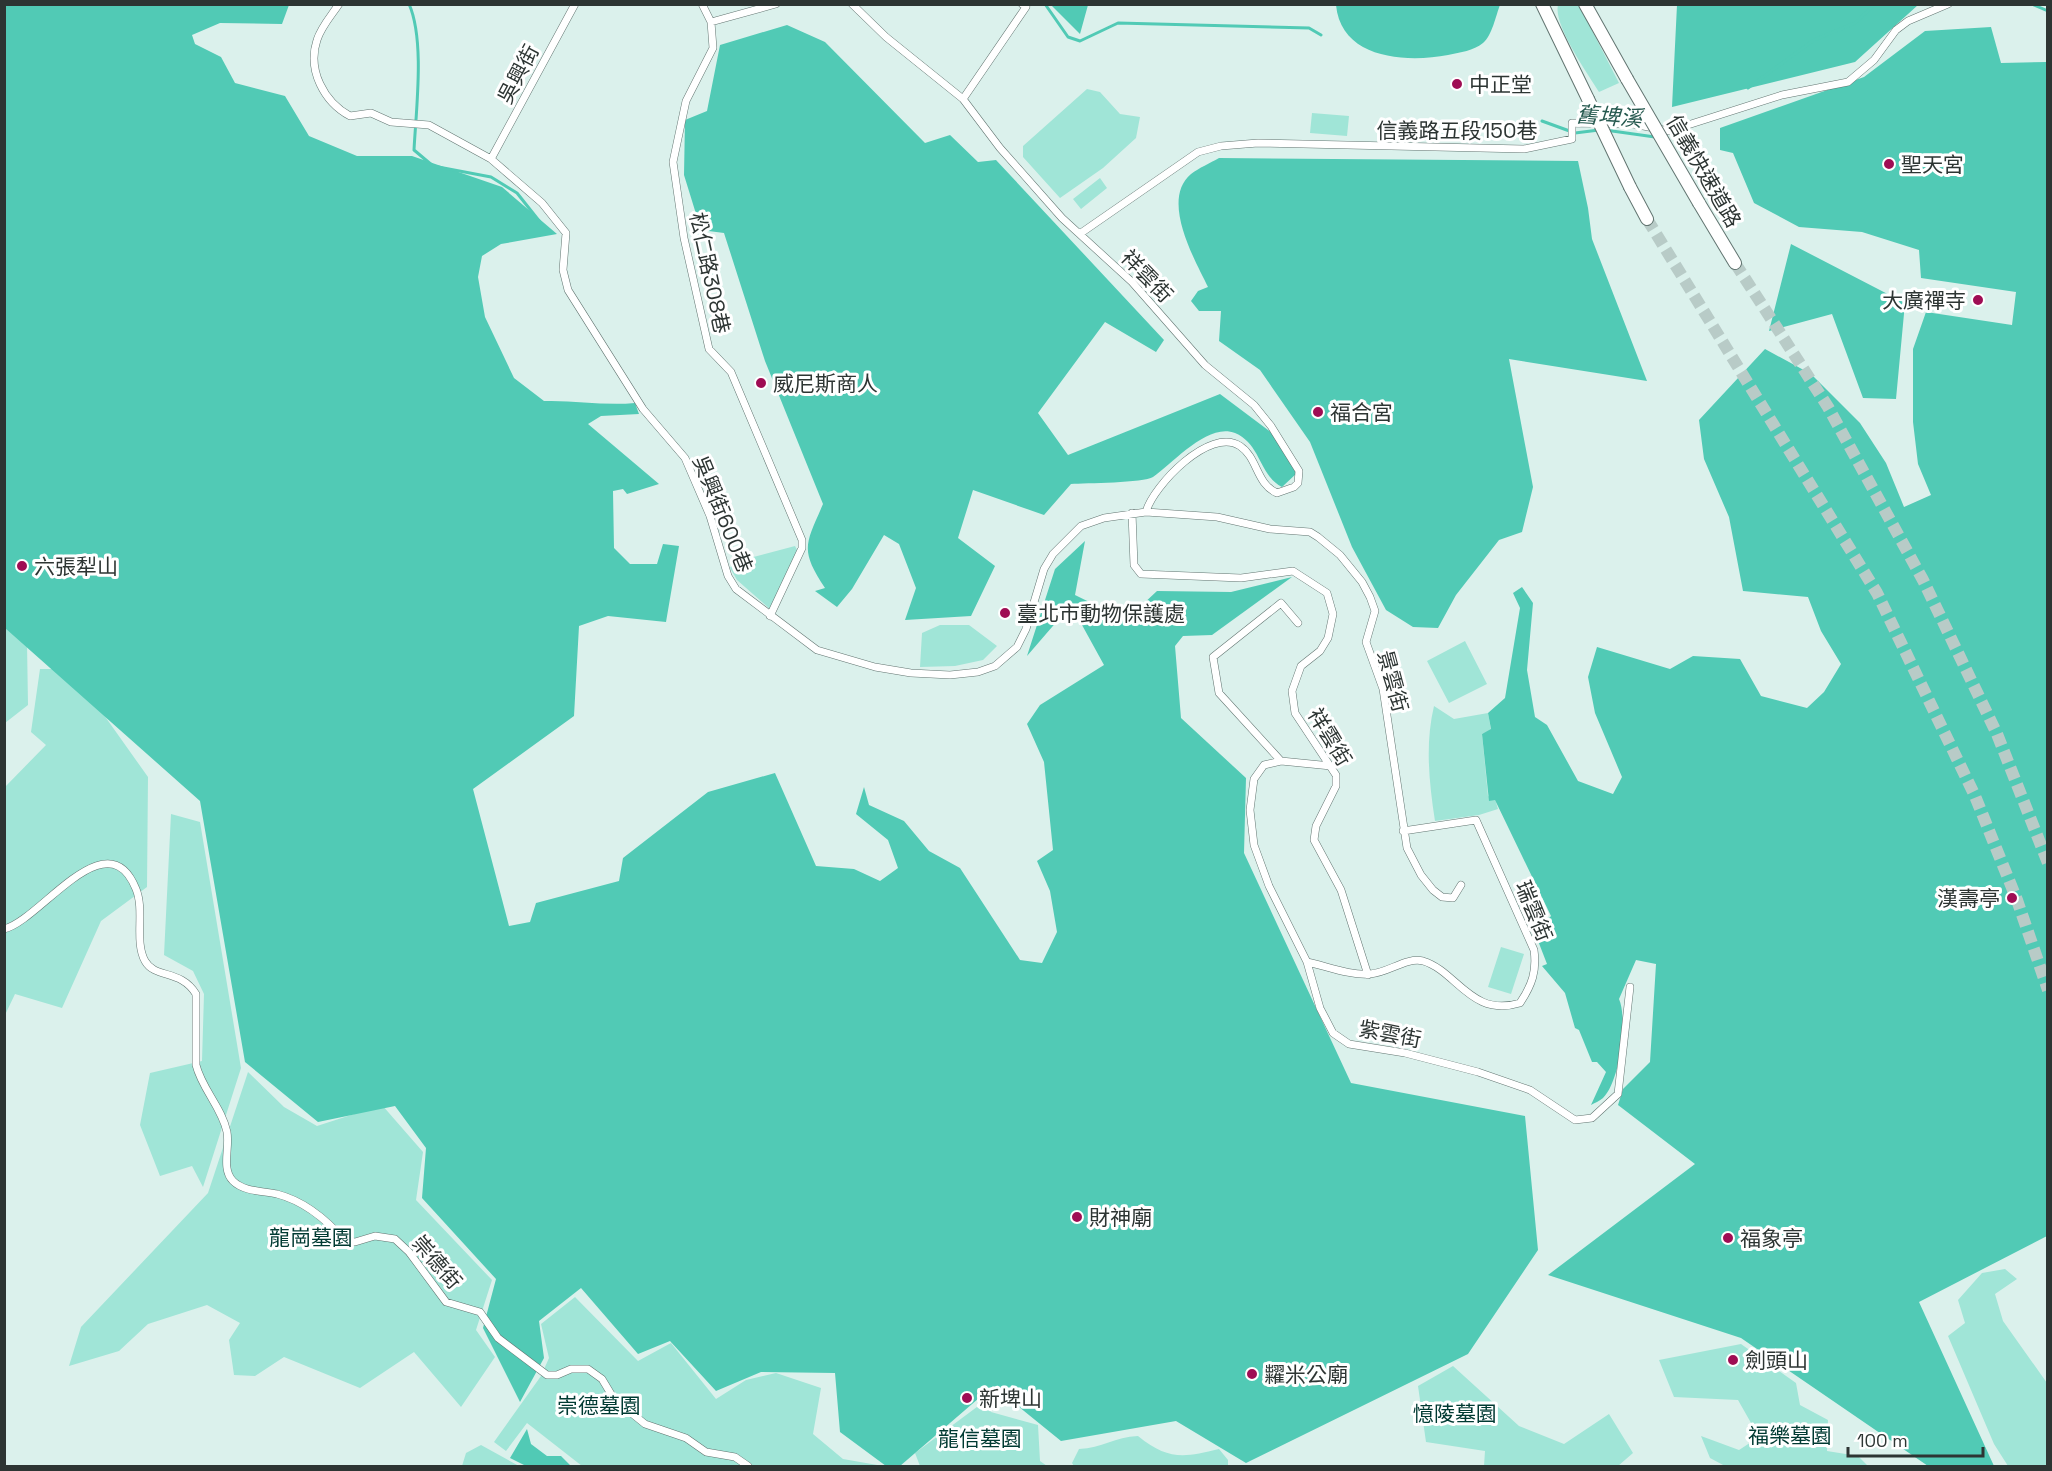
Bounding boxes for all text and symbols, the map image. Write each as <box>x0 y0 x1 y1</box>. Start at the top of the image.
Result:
street label: 吳興街 <box>491 40 545 108</box>
place label: 中正堂 <box>1469 71 1532 98</box>
marker: 中正堂 <box>1450 77 1464 91</box>
water label: 舊埤溪 <box>1575 100 1646 132</box>
street label: 信義快速道路 <box>1661 110 1747 232</box>
street label: 信義路五段150巷 <box>1377 117 1537 144</box>
place label: 聖天宮 <box>1901 151 1964 178</box>
marker: 聖天宮 <box>1882 157 1896 171</box>
street label: 松仁路308巷 <box>684 210 736 336</box>
street label: 祥雲街 <box>1115 244 1179 308</box>
place label: 大廣禪寺 <box>1882 287 1966 314</box>
marker: 大廣禪寺 <box>1971 293 1985 307</box>
place label: 威尼斯商人 <box>773 370 878 397</box>
marker: 威尼斯商人 <box>754 376 768 390</box>
place label: 福合宮 <box>1330 399 1393 426</box>
marker: 福合宮 <box>1311 405 1325 419</box>
street label: 吳興街600巷 <box>687 452 759 576</box>
place label: 六張犁山 <box>34 553 118 580</box>
marker: 六張犁山 <box>15 559 29 573</box>
place label: 臺北市動物保護處 <box>1017 600 1185 627</box>
marker: 臺北市動物保護處 <box>998 606 1012 620</box>
street label: 景雲街 <box>1372 647 1414 715</box>
street label: 祥雲街 <box>1302 703 1358 771</box>
street label: 瑞雲街 <box>1510 877 1558 945</box>
place label: 漢壽亭 <box>1937 885 2000 912</box>
marker: 漢壽亭 <box>2005 891 2019 905</box>
street label: 紫雲街 <box>1357 1015 1423 1053</box>
place label: 財神廟 <box>1089 1204 1152 1231</box>
marker: 財神廟 <box>1070 1210 1084 1224</box>
park label: 龍崗墓園 <box>269 1224 353 1251</box>
place label: 福象亭 <box>1740 1225 1803 1252</box>
street label: 崇德街 <box>406 1229 468 1295</box>
marker: 福象亭 <box>1721 1231 1735 1245</box>
place label: 劍頭山 <box>1745 1347 1808 1374</box>
marker: 劍頭山 <box>1726 1353 1740 1367</box>
place label: 糶米公廟 <box>1264 1361 1348 1388</box>
marker: 糶米公廟 <box>1245 1367 1259 1381</box>
place label: 新埤山 <box>979 1385 1042 1412</box>
marker: 新埤山 <box>960 1391 974 1405</box>
park label: 崇德墓園 <box>557 1392 641 1419</box>
park label: 憶陵墓園 <box>1413 1400 1497 1427</box>
scale bar <box>1848 1420 1983 1458</box>
park label: 福樂墓園 <box>1748 1422 1832 1449</box>
park label: 龍信墓園 <box>938 1425 1022 1452</box>
text: 100 m <box>1857 1429 1908 1452</box>

